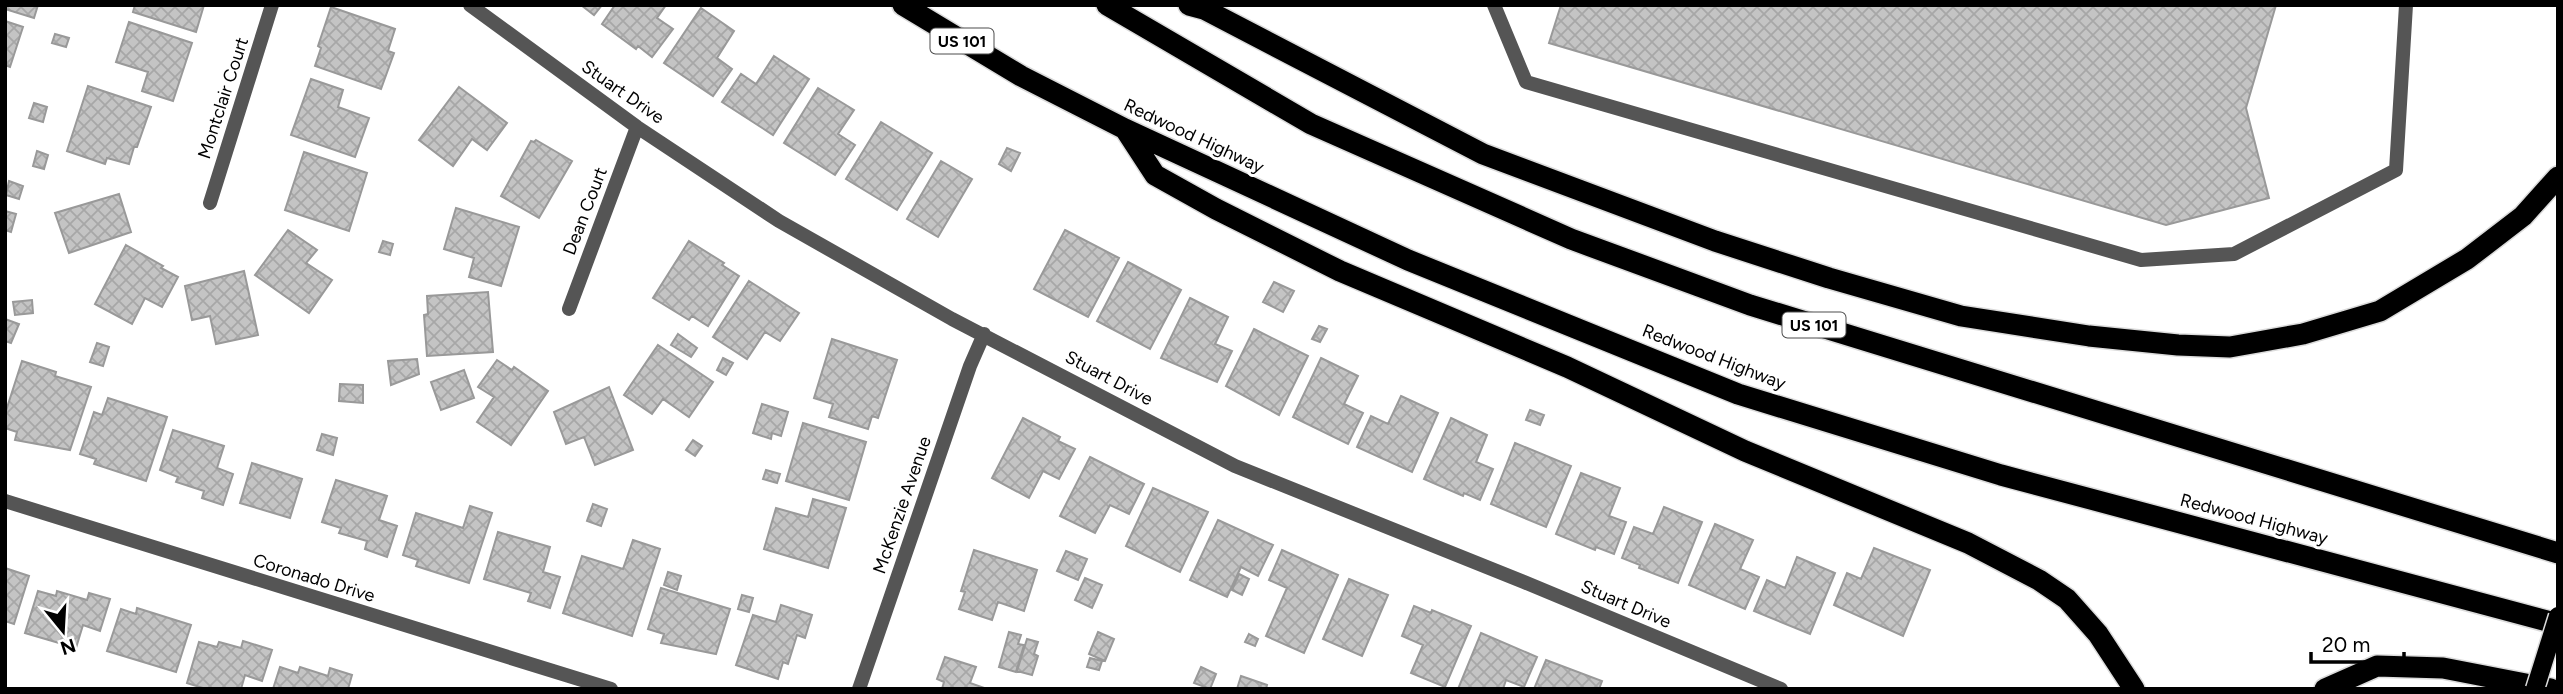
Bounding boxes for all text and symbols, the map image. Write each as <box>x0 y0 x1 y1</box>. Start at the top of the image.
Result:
road number: US 101 <box>930 28 993 54</box>
street label: Montclair Court <box>193 34 253 162</box>
street label: Stuart Drive <box>577 55 669 129</box>
street label: Redwood Highway <box>1120 94 1268 178</box>
street label: Dean Court <box>558 164 612 258</box>
road number: US 101 <box>1783 312 1846 338</box>
street label: Redwood Highway <box>1639 319 1789 395</box>
street label: Stuart Drive <box>1061 346 1157 410</box>
street label: McKenzie Avenue <box>868 433 936 577</box>
street label: Redwood Highway <box>2178 489 2331 549</box>
street label: Coronado Drive <box>250 549 378 607</box>
street label: Stuart Drive <box>1577 575 1675 633</box>
north arrow <box>28 596 98 666</box>
scale bar <box>2311 620 2404 664</box>
text: 20 m <box>2322 632 2370 657</box>
text: N <box>58 633 79 660</box>

